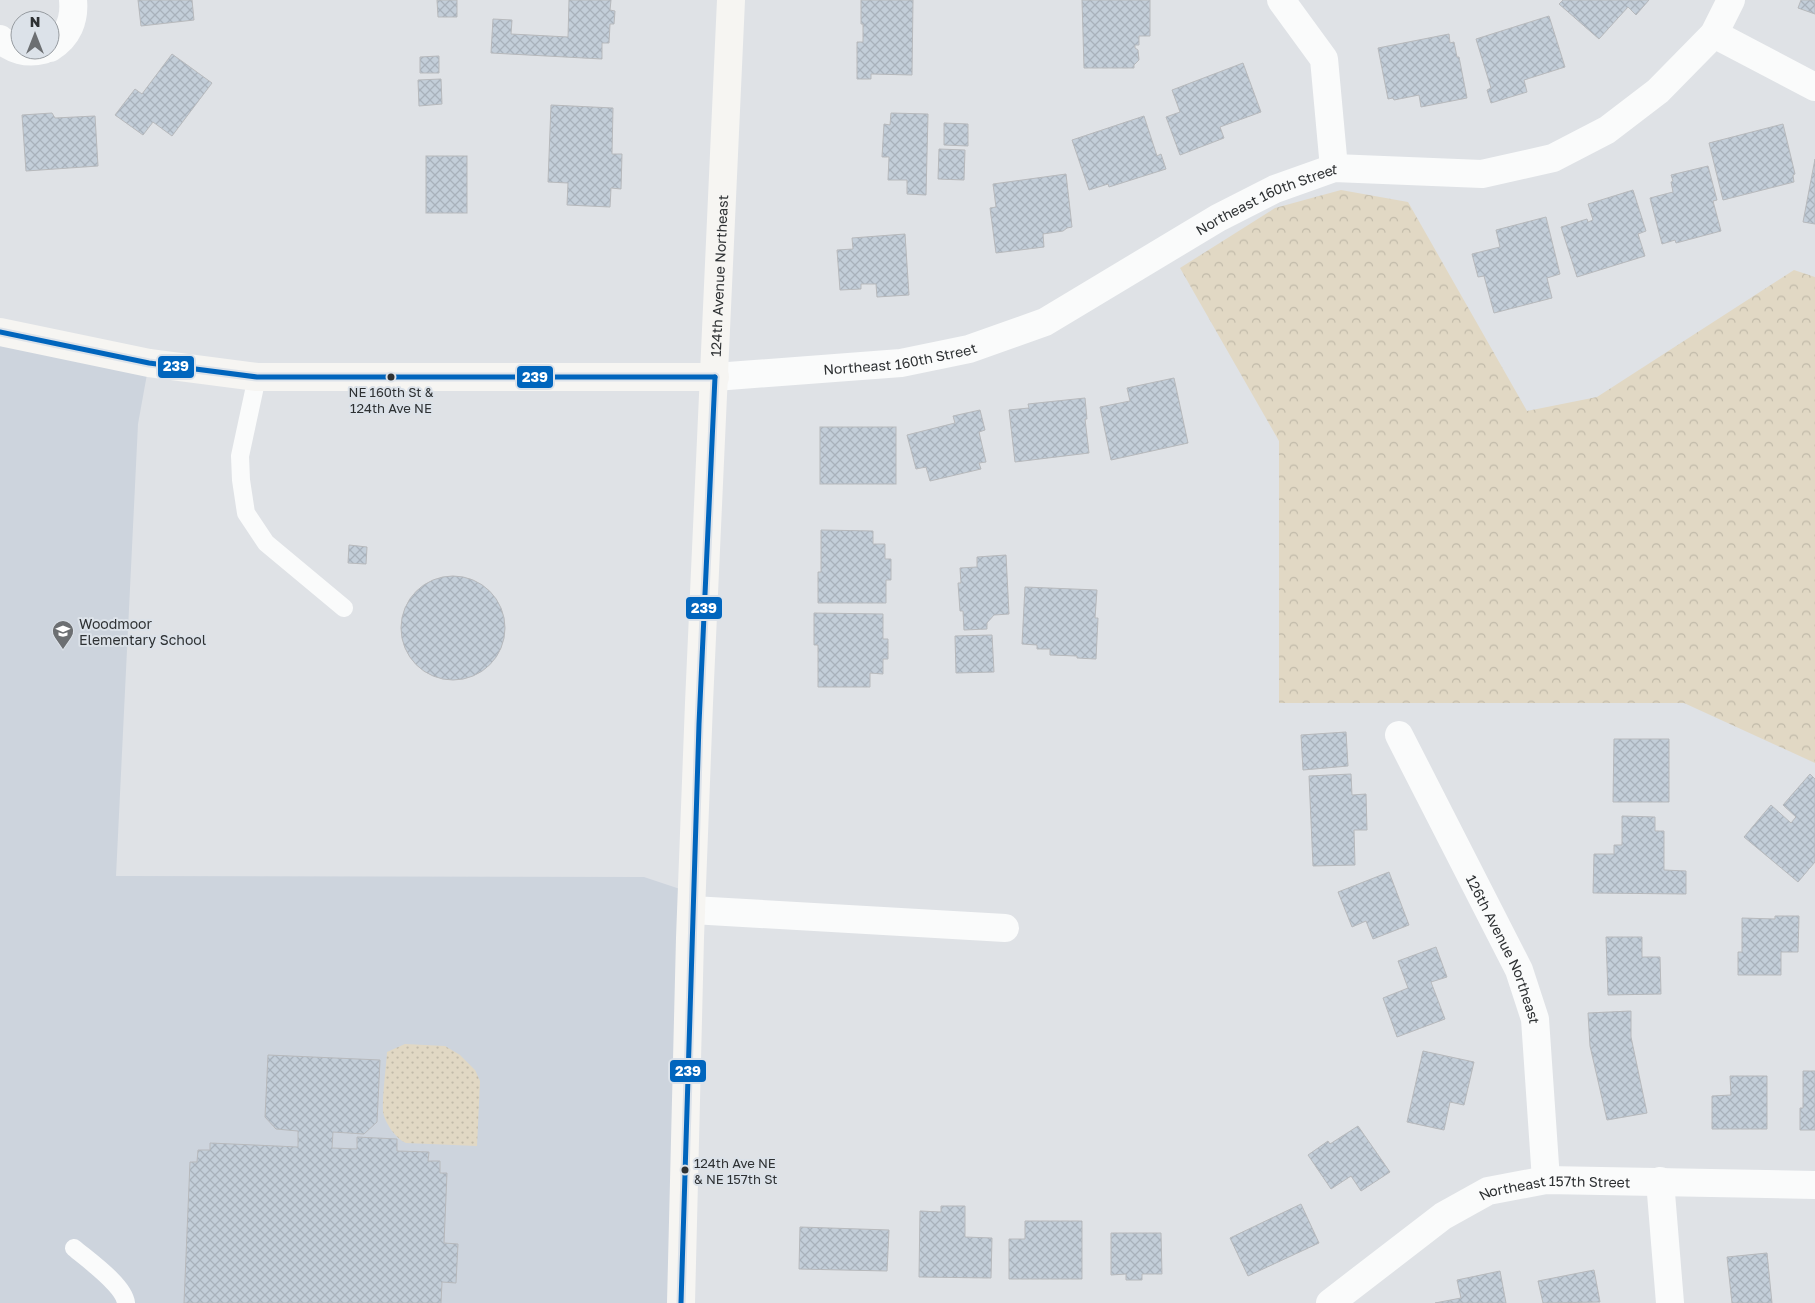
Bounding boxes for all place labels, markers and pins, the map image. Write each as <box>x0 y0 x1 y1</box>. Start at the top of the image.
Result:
marker: NE 160th St & 124th Ave NE <box>386 372 396 382</box>
place label: NE 160th St & 124th Ave NE <box>349 384 434 416</box>
place label: Woodmoor Elementary School <box>79 615 206 648</box>
school or university icon: Woodmoor Elementary School <box>51 619 75 650</box>
place label: 124th Ave NE & NE 157th St <box>694 1155 777 1187</box>
marker: 124th Ave NE & NE 157th St <box>680 1165 690 1175</box>

